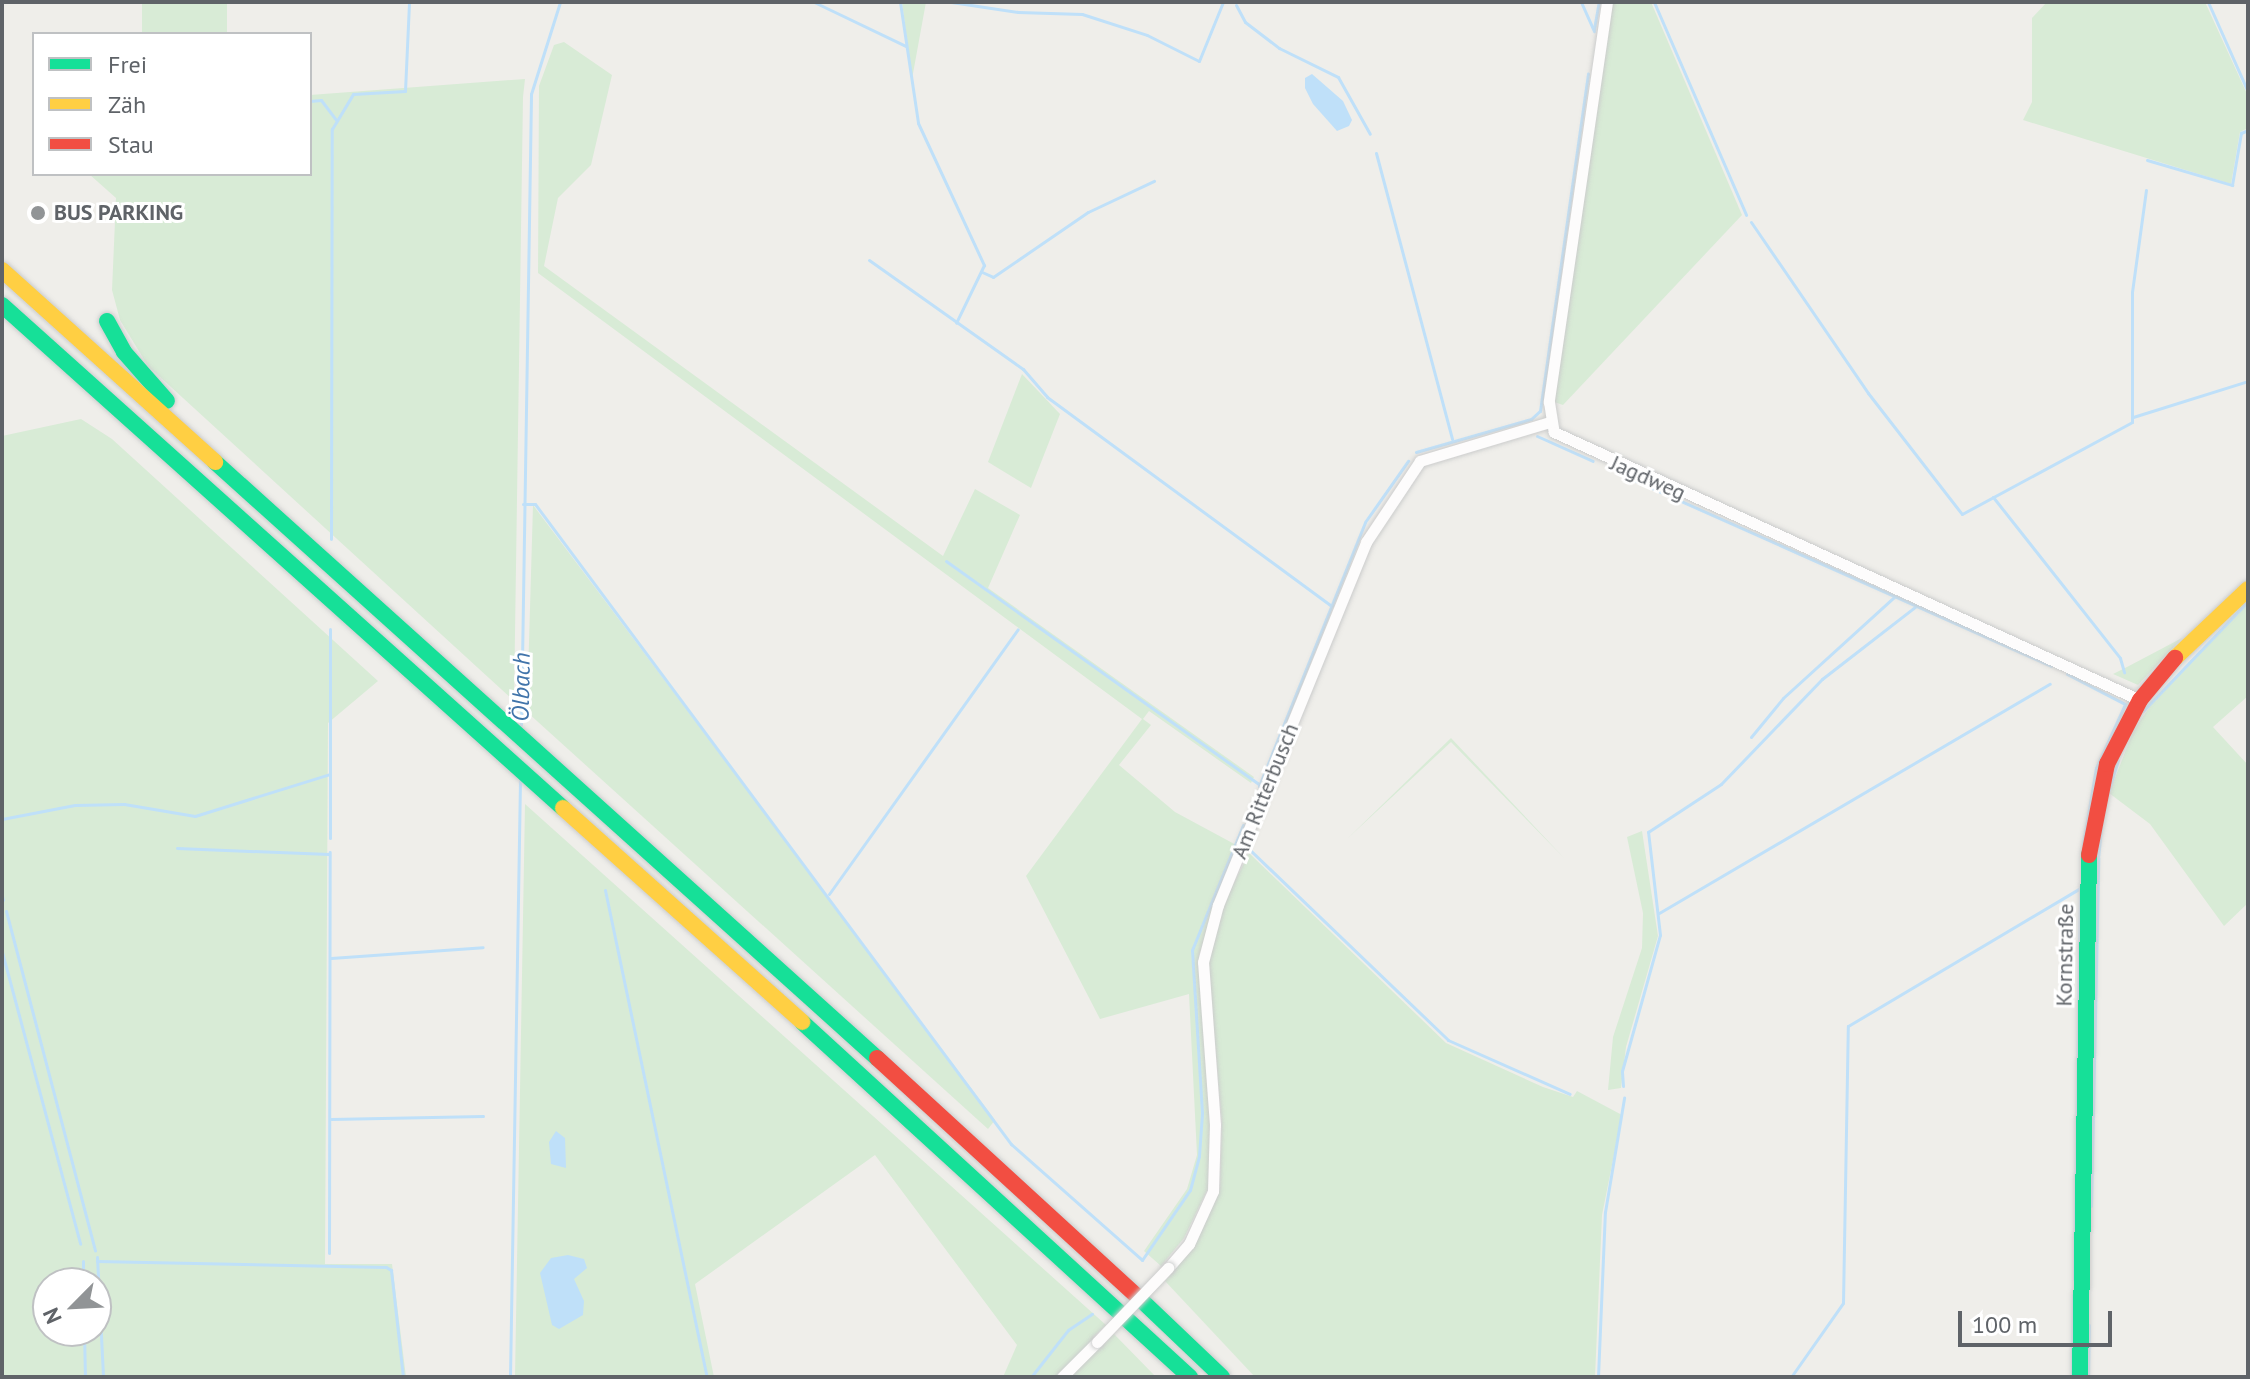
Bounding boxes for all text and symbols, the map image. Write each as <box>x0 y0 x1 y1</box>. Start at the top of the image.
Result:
legend <box>32 32 312 176</box>
text: Frei <box>108 49 147 80</box>
text: Zäh <box>108 89 146 120</box>
text: Stau <box>108 129 154 160</box>
place label: BUS PARKING <box>54 200 183 226</box>
marker: BUS PARKING <box>29 204 47 222</box>
street label: Jagdweg <box>1606 450 1690 506</box>
water label: Ölbach <box>506 652 536 722</box>
street label: Am Ritterbusch <box>1226 719 1304 863</box>
street label: Kornstraße <box>2051 903 2079 1007</box>
north arrow <box>32 1267 112 1347</box>
scale bar <box>1962 1295 2116 1345</box>
text: N <box>36 1304 68 1328</box>
text: 100 m <box>1972 1309 2037 1340</box>

